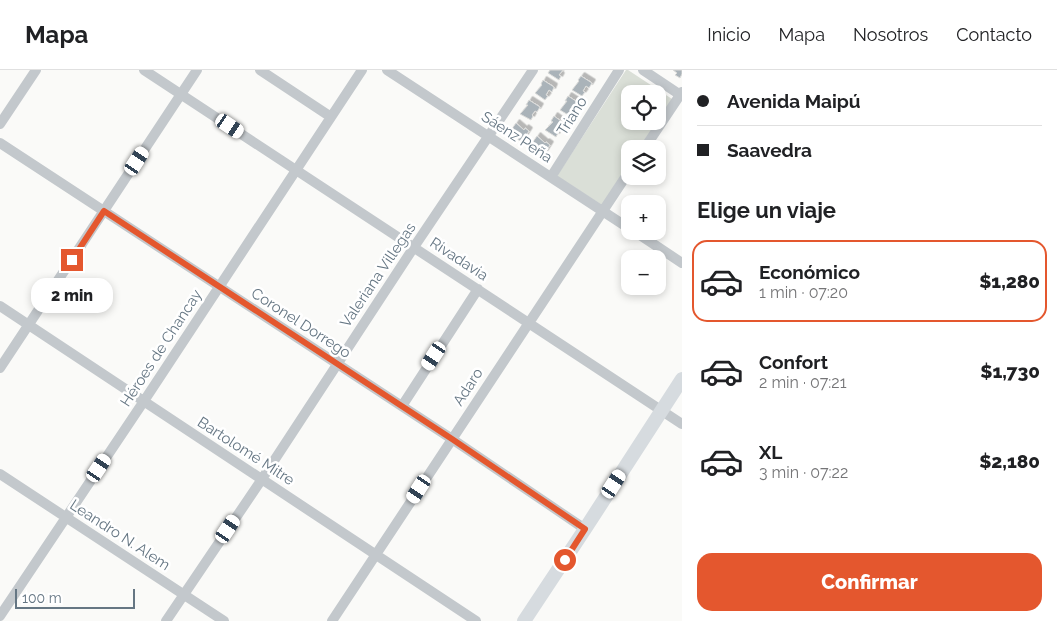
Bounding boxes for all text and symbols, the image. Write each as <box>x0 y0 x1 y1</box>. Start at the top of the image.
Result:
text: Mapa <box>25 20 88 49</box>
text: Inicio <box>707 24 751 45</box>
text: Mapa <box>779 24 825 45</box>
text: Nosotros <box>853 24 928 45</box>
text: Contacto <box>956 24 1032 45</box>
map controls <box>621 85 666 295</box>
button: locate <box>621 85 666 130</box>
text: Avenida Maipú <box>727 90 861 112</box>
street label: Triano <box>553 93 591 139</box>
street label: Sáenz Peña <box>478 107 556 167</box>
car <box>213 111 246 141</box>
text: Saavedra <box>727 139 812 161</box>
button: layers <box>621 140 666 185</box>
car <box>122 144 151 178</box>
button: + <box>621 195 666 240</box>
text: Elige un viaje <box>697 197 836 223</box>
street label: Valeriana Villegas <box>336 219 420 331</box>
street label: Rivadavia <box>427 234 491 284</box>
route end <box>61 249 83 271</box>
button: − <box>621 250 666 295</box>
icon: car <box>699 259 744 304</box>
text: Económico <box>759 261 860 283</box>
text: $1,280 <box>979 270 1040 292</box>
callout: 2 min <box>31 278 113 312</box>
text: 1 min · 07:20 <box>759 283 848 302</box>
street label: Coronel Dorrego <box>248 284 354 362</box>
text: 2 min <box>51 286 93 305</box>
street label: Héroes de Chancay <box>116 286 206 410</box>
car <box>419 339 448 373</box>
icon: car <box>699 349 744 394</box>
text: Confort <box>759 351 828 373</box>
text: $1,730 <box>980 360 1040 382</box>
street label: Adaro <box>449 365 487 409</box>
text: 2 min · 07:21 <box>759 373 847 392</box>
street label: Bartolomé Mitre <box>194 413 298 489</box>
icon: car <box>699 439 744 484</box>
text: XL <box>759 441 782 463</box>
text: $2,180 <box>979 450 1040 472</box>
car <box>84 451 113 485</box>
text: 3 min · 07:22 <box>759 463 848 482</box>
car <box>599 467 628 501</box>
car <box>404 472 433 506</box>
street label: Leandro N. Alem <box>66 496 174 574</box>
car <box>213 512 242 546</box>
route start <box>554 549 576 571</box>
button: Confirmar <box>697 553 1042 611</box>
scale bar <box>15 586 135 609</box>
text: 100 m <box>22 590 62 606</box>

